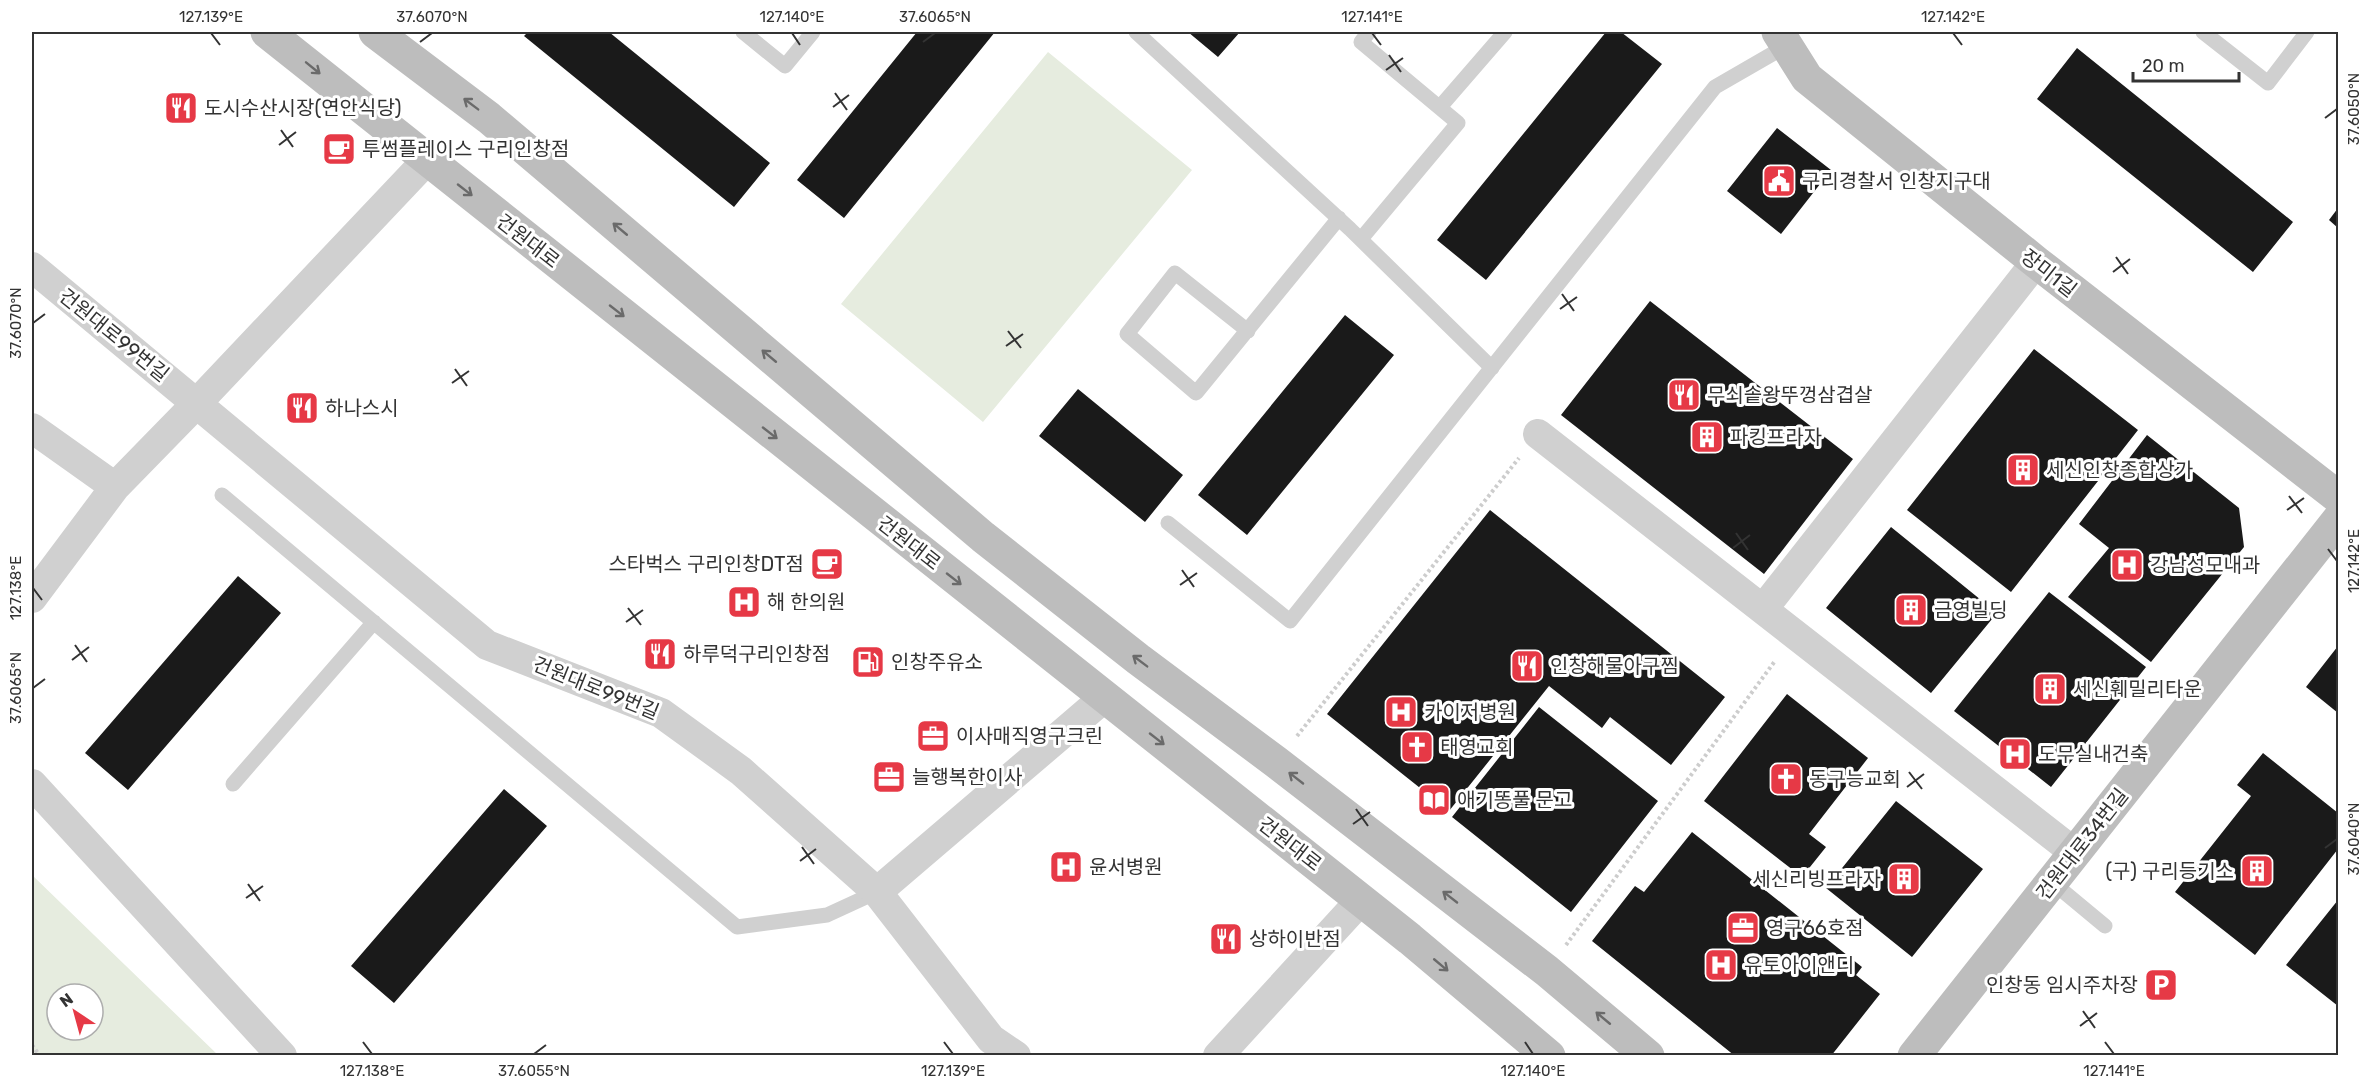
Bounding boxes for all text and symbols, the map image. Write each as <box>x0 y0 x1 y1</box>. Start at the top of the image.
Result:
text: 127.139°E <box>179 8 243 26</box>
text: 37.6070°N <box>396 8 468 26</box>
text: 127.140°E <box>760 8 824 26</box>
text: 37.6065°N <box>899 8 971 26</box>
text: 127.141°E <box>1341 8 1403 26</box>
text: 127.142°E <box>1921 8 1985 26</box>
scale bar <box>2133 45 2240 83</box>
text: 20 m <box>2142 55 2184 77</box>
one-way arrow <box>305 62 321 75</box>
text: 37.6050°N <box>2345 73 2363 145</box>
restaurant icon: 도시수산시장(연안식당) <box>163 90 199 126</box>
place label: 도시수산시장(연안식당) <box>204 96 402 120</box>
one-way arrow <box>463 98 479 111</box>
cafe icon: 투썸플레이스 구리인창점 <box>321 131 357 167</box>
place label: 투썸플레이스 구리인창점 <box>362 137 569 161</box>
public building icon: 구리경찰서 인창지구대 <box>1761 163 1797 199</box>
place label: 구리경찰서 인창지구대 <box>1802 169 1991 193</box>
one-way arrow <box>457 184 473 197</box>
street label: 건원대로 <box>492 209 564 273</box>
one-way arrow <box>612 223 628 236</box>
street label: 장미1길 <box>2016 244 2082 302</box>
street label: 건원대로99번길 <box>54 283 174 387</box>
text: 37.6070°N <box>7 287 25 359</box>
one-way arrow <box>609 305 625 318</box>
one-way arrow <box>761 349 777 362</box>
restaurant icon: 무쇠솥왕뚜껑삼겹살 <box>1666 377 1702 413</box>
place label: 무쇠솥왕뚜껑삼겹살 <box>1707 383 1873 407</box>
restaurant icon: 하나스시 <box>284 390 320 426</box>
place label: 하나스시 <box>325 396 399 420</box>
building icon: 파킹프라자 <box>1689 419 1725 455</box>
place label: 파킹프라자 <box>1730 425 1822 449</box>
one-way arrow <box>762 426 778 439</box>
building icon: 세신인창종합상가 <box>2005 452 2041 488</box>
place label: 세신인창종합상가 <box>2046 458 2193 482</box>
street label: 건원대로 <box>873 511 945 575</box>
text: 127.142°E <box>2345 529 2363 593</box>
cafe icon: 스타벅스 구리인창DT점 <box>809 546 845 582</box>
hospital icon: 강남성모내과 <box>2109 547 2145 583</box>
place label: 스타벅스 구리인창DT점 <box>608 552 804 576</box>
place label: 강남성모내과 <box>2150 553 2260 577</box>
text: 127.138°E <box>7 556 25 620</box>
one-way arrow <box>946 573 962 586</box>
hospital icon: 해 한의원 <box>726 584 762 620</box>
place label: 해 한의원 <box>767 590 846 614</box>
building icon: 금영빌딩 <box>1893 592 1929 628</box>
place label: 금영빌딩 <box>1934 598 2008 622</box>
restaurant icon: 하루덕구리인창점 <box>642 636 678 672</box>
place label: 하루덕구리인창점 <box>683 642 830 666</box>
fuel station icon: 인창주유소 <box>850 644 886 680</box>
restaurant icon: 인창해물아구찜 <box>1509 648 1545 684</box>
place label: 인창주유소 <box>891 650 983 674</box>
text: 37.6065°N <box>7 652 25 724</box>
street label: 건원대로99번길 <box>529 652 663 724</box>
one-way arrow <box>1132 654 1148 667</box>
place label: 인창해물아구찜 <box>1550 654 1679 678</box>
building icon: 세신훼밀리타운 <box>2032 671 2068 707</box>
place label: 세신훼밀리타운 <box>2073 677 2202 701</box>
hospital icon: 카이저병원 <box>1383 694 1419 730</box>
place label: 카이저병원 <box>1424 700 1516 724</box>
office icon: 이사매직영구크린 <box>915 718 951 754</box>
place label: 이사매직영구크린 <box>956 724 1103 748</box>
church icon: 태영교회 <box>1399 729 1435 765</box>
one-way arrow <box>1149 732 1165 745</box>
place label: 태영교회 <box>1440 735 1514 759</box>
hospital icon: 도무실내건축 <box>1997 736 2033 772</box>
place label: 도무실내건축 <box>2038 742 2148 766</box>
office icon: 늘행복한이사 <box>871 759 907 795</box>
church icon: 동구능교회 <box>1768 761 1804 797</box>
place label: 늘행복한이사 <box>912 765 1022 789</box>
place label: 동구능교회 <box>1809 767 1901 791</box>
one-way arrow <box>1288 771 1304 784</box>
library icon: 애기똥풀 문고 <box>1416 782 1452 818</box>
street label: 건원대로34번길 <box>2031 783 2133 905</box>
place label: 애기똥풀 문고 <box>1457 788 1572 812</box>
text: 37.6040°N <box>2345 803 2363 876</box>
street label: 건원대로 <box>1254 812 1326 876</box>
hospital icon: 윤서병원 <box>1048 849 1084 885</box>
building icon: (구) 구리등기소 <box>2239 853 2275 889</box>
place label: 윤서병원 <box>1089 855 1163 879</box>
place label: (구) 구리등기소 <box>2105 859 2234 883</box>
building icon: 세신리빙프라자 <box>1886 861 1922 897</box>
place label: 세신리빙프라자 <box>1752 867 1881 891</box>
one-way arrow <box>1443 890 1459 903</box>
office icon: 영구66호점 <box>1725 910 1761 946</box>
place label: 영구66호점 <box>1766 916 1864 940</box>
restaurant icon: 상하이반점 <box>1208 921 1244 957</box>
place label: 상하이반점 <box>1249 927 1341 951</box>
hospital icon: 유토아이앤디 <box>1703 947 1739 983</box>
place label: 유토아이앤디 <box>1744 953 1854 977</box>
one-way arrow <box>1433 958 1448 972</box>
parking icon: 인창동 임시주차장 <box>2143 967 2179 1003</box>
place label: 인창동 임시주차장 <box>1986 973 2138 997</box>
north arrow <box>45 982 105 1042</box>
text: N <box>56 989 77 1011</box>
one-way arrow <box>1596 1011 1611 1025</box>
text: 127.138°E <box>340 1062 404 1080</box>
text: 37.6055°N <box>498 1062 570 1080</box>
text: 127.139°E <box>921 1062 985 1080</box>
text: 127.140°E <box>1501 1062 1565 1080</box>
text: 127.141°E <box>2083 1062 2145 1080</box>

